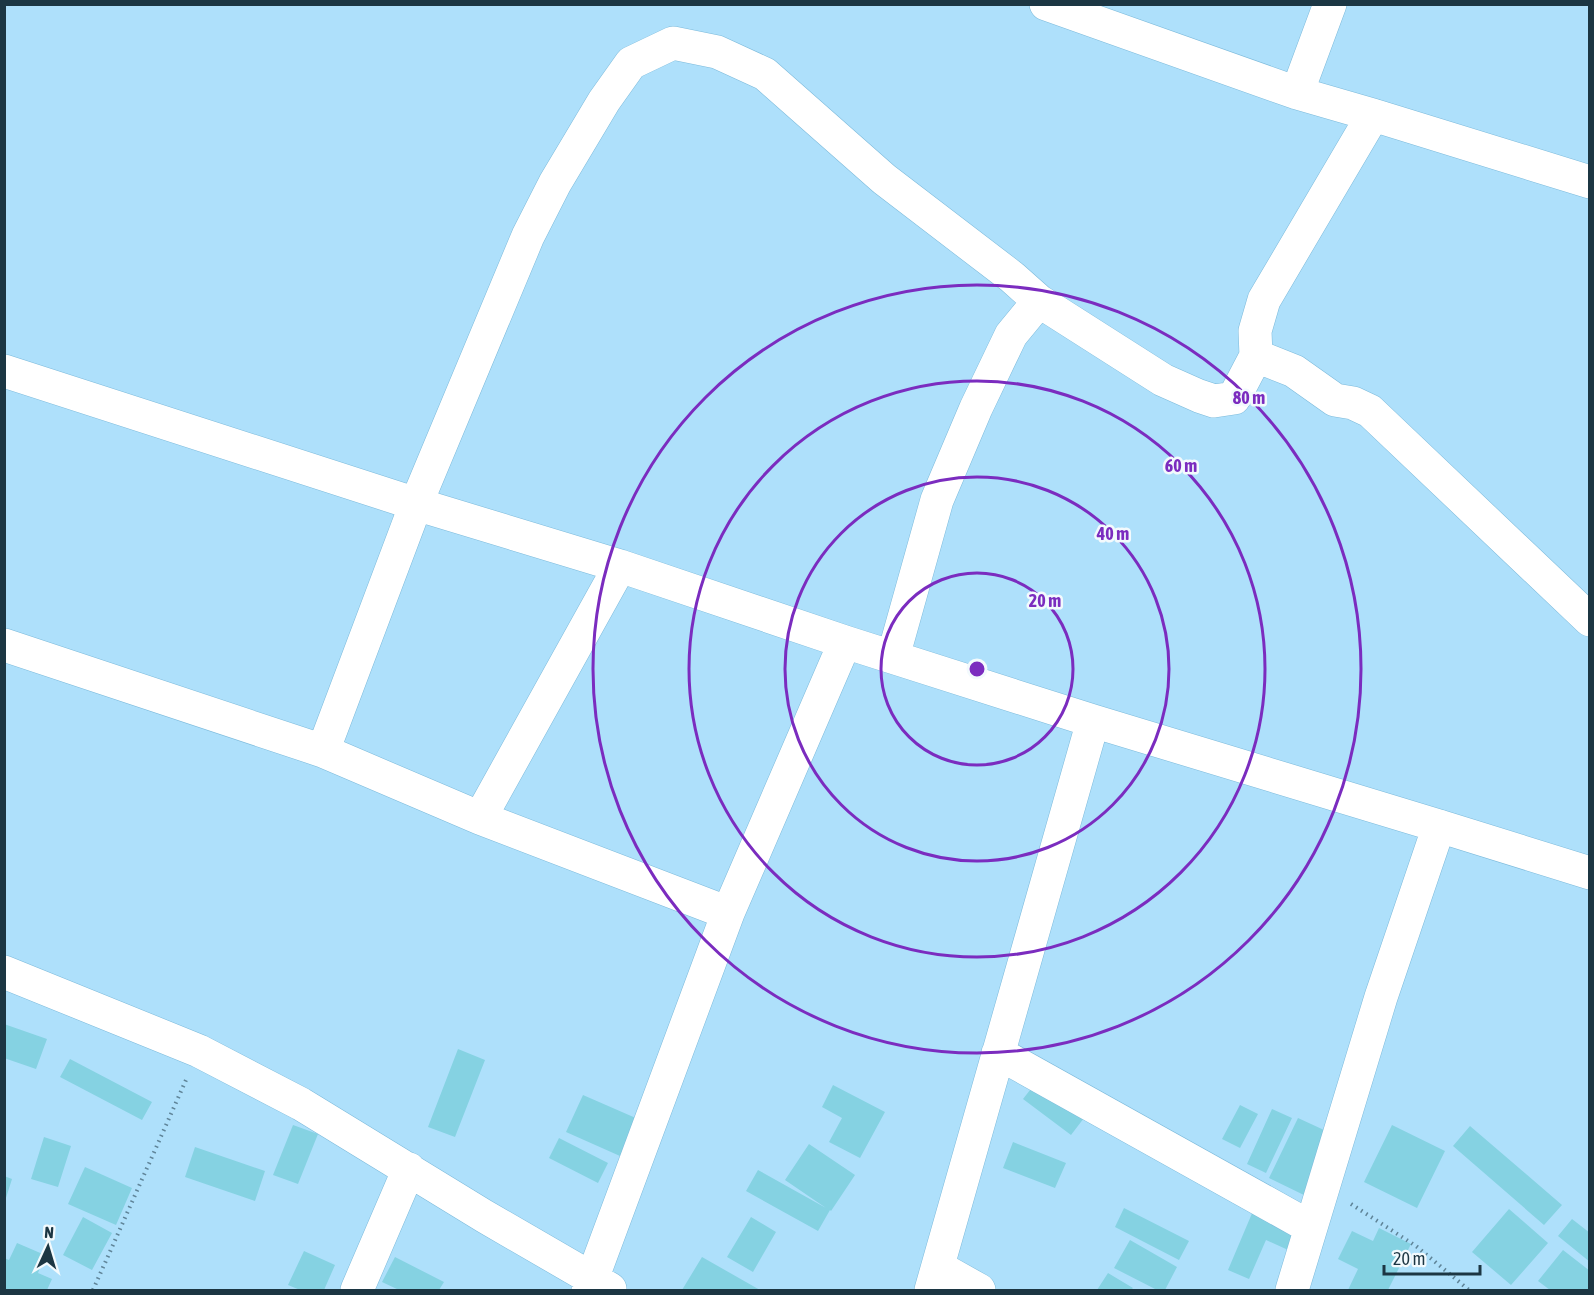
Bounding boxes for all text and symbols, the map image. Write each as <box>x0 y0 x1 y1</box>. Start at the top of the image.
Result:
text: 80 m <box>1233 387 1265 408</box>
text: 60 m <box>1165 455 1197 476</box>
text: 40 m <box>1096 523 1129 544</box>
text: 20 m <box>1029 590 1061 611</box>
centre of rings <box>967 659 987 679</box>
north arrow <box>18 1217 78 1277</box>
text: N <box>44 1223 54 1241</box>
scale bar <box>1384 1238 1480 1276</box>
text: 20 m <box>1393 1248 1425 1269</box>

